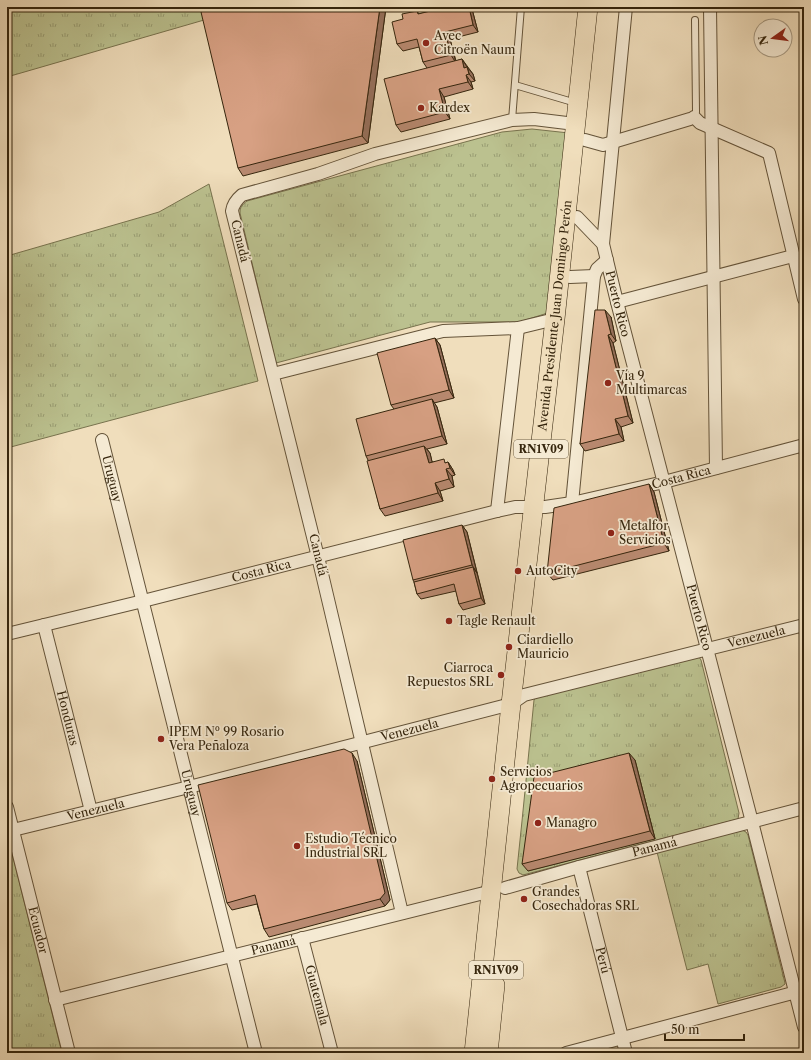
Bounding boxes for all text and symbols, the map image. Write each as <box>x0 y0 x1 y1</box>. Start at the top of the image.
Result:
north arrow <box>753 18 793 58</box>
place label: Avec Citroën Naum <box>433 28 515 57</box>
text: N <box>755 34 771 47</box>
marker: Avec Citroën Naum <box>421 38 431 48</box>
place label: Kardex <box>429 100 470 115</box>
marker: Kardex <box>416 103 426 113</box>
street label: Avenida Presidente Juan Domingo Perón <box>534 199 575 433</box>
street label: Canadá <box>228 218 253 264</box>
street label: Puerto Rico <box>603 269 634 338</box>
place label: Vía 9 Multimarcas <box>615 368 687 397</box>
marker: Vía 9 Multimarcas <box>603 378 613 388</box>
road number: RN1V09 <box>514 440 568 458</box>
street label: Uruguay <box>99 454 125 504</box>
street label: Costa Rica <box>650 462 713 492</box>
place label: Metalfor Servicios <box>619 518 671 547</box>
marker: Metalfor Servicios <box>606 528 616 538</box>
street label: Canadá <box>306 532 331 578</box>
street label: Costa Rica <box>230 556 293 585</box>
place label: AutoCity <box>525 563 578 578</box>
marker: AutoCity <box>513 566 523 576</box>
street label: Puerto Rico <box>684 582 715 652</box>
place label: Tagle Renault <box>457 613 536 628</box>
marker: Tagle Renault <box>444 616 454 626</box>
street label: Venezuela <box>725 622 787 651</box>
place label: Ciardiello Mauricio <box>517 632 573 661</box>
marker: Ciardiello Mauricio <box>504 642 514 652</box>
place label: Ciarroca Repuestos SRL <box>407 660 494 689</box>
marker: Ciarroca Repuestos SRL <box>496 670 506 680</box>
street label: Honduras <box>54 689 82 747</box>
street label: Venezuela <box>378 715 440 745</box>
place label: IPEM Nº 99 Rosario Vera Peñaloza <box>168 724 284 753</box>
marker: IPEM Nº 99 Rosario Vera Peñaloza <box>156 734 166 744</box>
place label: Servicios Agropecuarios <box>499 764 583 793</box>
street label: Uruguay <box>178 768 204 818</box>
marker: Servicios Agropecuarios <box>487 774 497 784</box>
street label: Venezuela <box>64 795 126 824</box>
place label: Managro <box>546 815 597 830</box>
marker: Managro <box>533 818 543 828</box>
place label: Estudio Técnico Industrial SRL <box>305 831 397 860</box>
street label: Panamá <box>630 834 679 860</box>
marker: Estudio Técnico Industrial SRL <box>292 841 302 851</box>
place label: Grandes Cosechadoras SRL <box>532 884 639 913</box>
marker: Grandes Cosechadoras SRL <box>519 894 529 904</box>
street label: Ecuador <box>25 905 52 955</box>
street label: Panamá <box>249 932 298 958</box>
street label: Perú <box>592 945 614 975</box>
road number: RN1V09 <box>469 961 523 979</box>
street label: Guatemala <box>302 963 333 1027</box>
scale bar <box>665 1016 744 1042</box>
text: 50 m <box>671 1022 700 1037</box>

